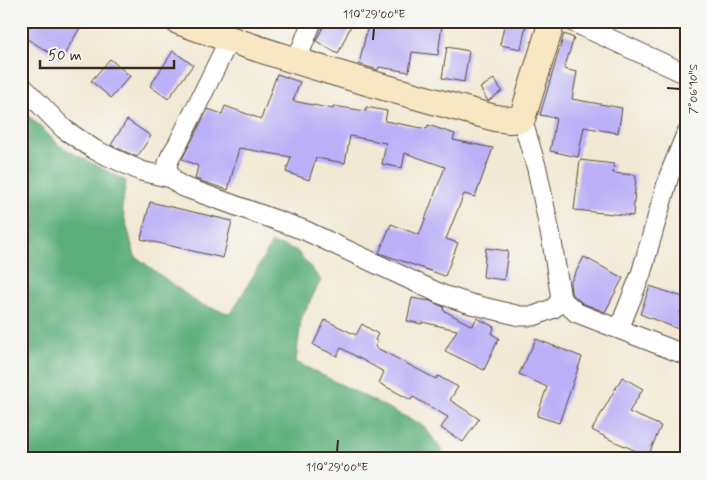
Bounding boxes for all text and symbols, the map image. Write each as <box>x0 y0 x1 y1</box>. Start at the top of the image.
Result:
text: 110°29'00"E <box>343 7 405 23</box>
scale bar <box>40 38 174 70</box>
text: 50 m <box>48 46 82 66</box>
text: 7°06'10"S <box>686 63 702 114</box>
text: 110°29'00"E <box>306 460 368 476</box>

